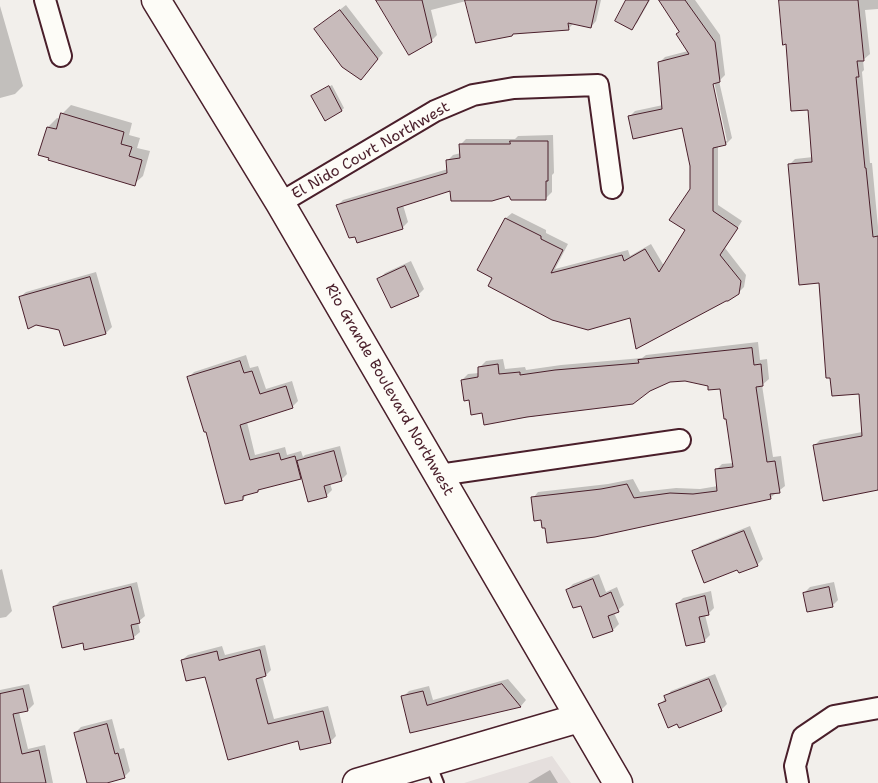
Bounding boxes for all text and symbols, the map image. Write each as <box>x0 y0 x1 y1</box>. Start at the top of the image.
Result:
street label: El Nido Court Northwest <box>289 98 453 204</box>
street label: Rio Grande Boulevard Northwest <box>321 281 457 499</box>

